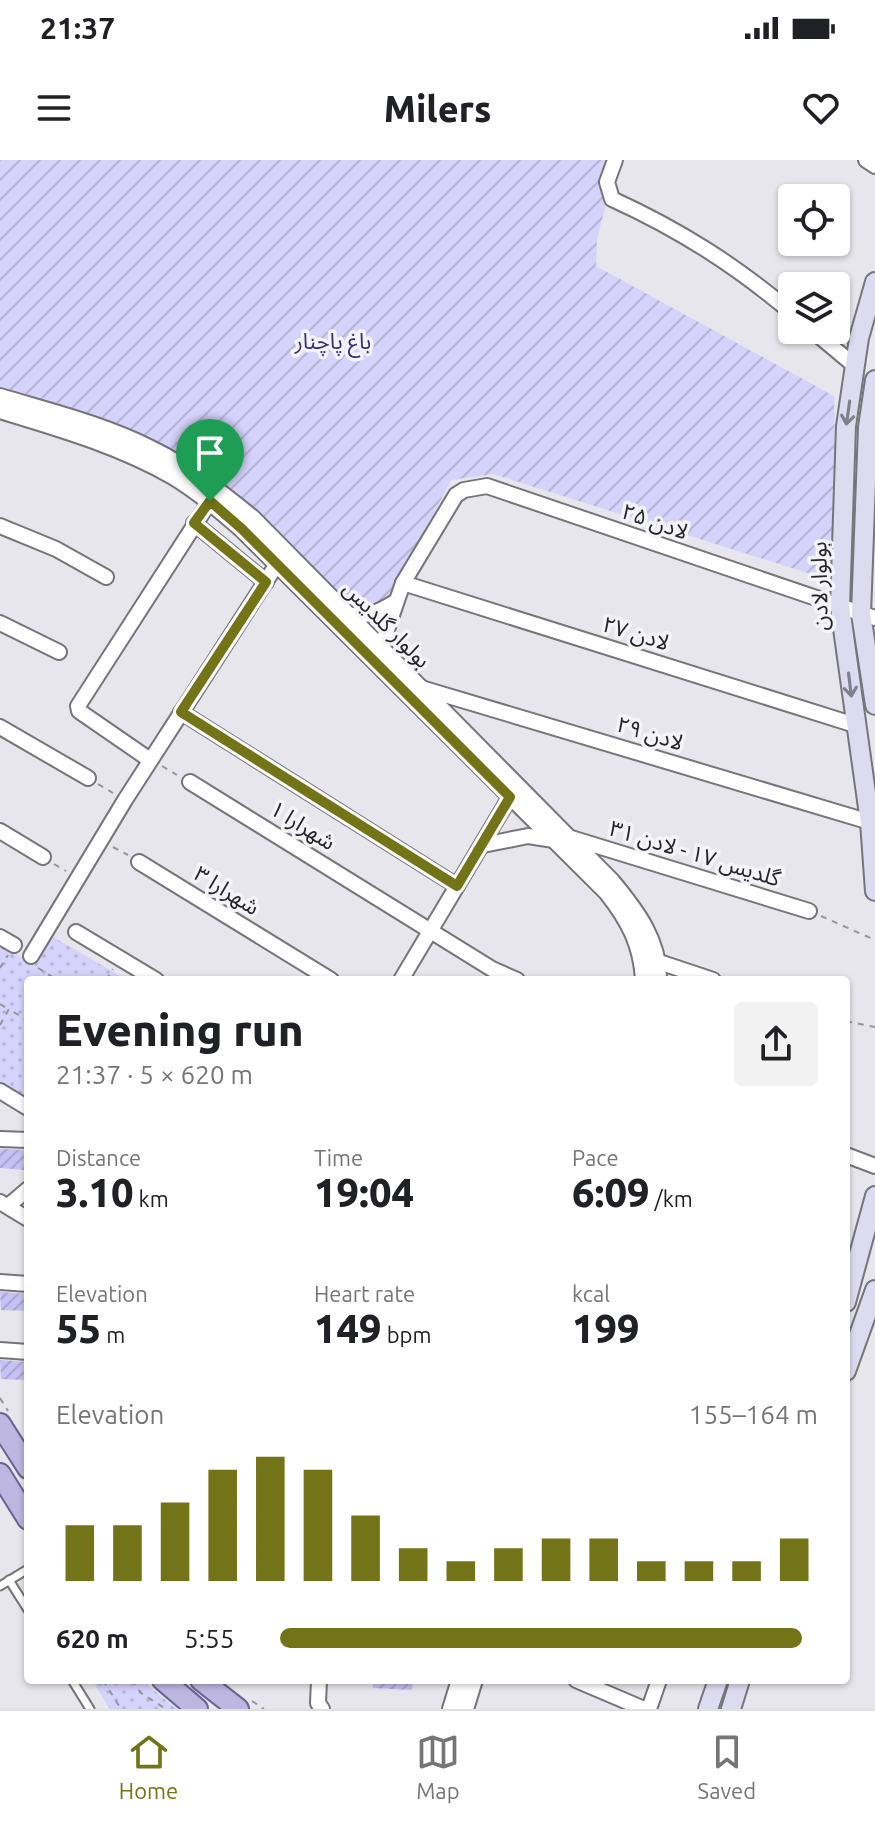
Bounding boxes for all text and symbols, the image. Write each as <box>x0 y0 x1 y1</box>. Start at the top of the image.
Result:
text: 21:37 <box>40 11 115 45</box>
icon: menu <box>32 86 76 130</box>
icon: heart <box>799 86 843 130</box>
text: Milers <box>384 88 491 129</box>
map controls <box>778 184 850 344</box>
button: locate <box>778 184 850 256</box>
button: layers <box>778 272 850 344</box>
park label: باغ پاچنار <box>294 328 371 358</box>
one-way arrow <box>840 400 855 425</box>
pin <box>176 419 244 501</box>
icon: arrive <box>188 431 232 475</box>
street label: لادن ۲۵ <box>618 498 692 544</box>
street label: بولوار لادن <box>805 541 834 631</box>
street label: بولوار گلدیس <box>337 575 436 674</box>
street label: لادن ۲۷ <box>599 611 673 655</box>
one-way arrow <box>843 672 858 697</box>
street label: لادن ۲۹ <box>613 711 687 755</box>
street label: شهرارا ۱ <box>265 795 341 856</box>
street label: گلدیس ۱۷ - لادن ۳۱ <box>607 815 784 892</box>
street label: شهرارا ۳ <box>189 860 265 921</box>
button: share <box>734 1002 818 1086</box>
text: Evening run <box>56 1005 304 1054</box>
text: 21:37 · 5 × 620 m <box>56 1060 253 1089</box>
text: Distance <box>56 1145 141 1170</box>
text: Time <box>314 1145 363 1170</box>
text: Pace <box>572 1145 619 1170</box>
text: 3.10 <box>56 1170 134 1215</box>
text: 19:04 <box>314 1170 414 1215</box>
text: 6:09 <box>572 1170 650 1215</box>
text: km <box>134 1186 169 1211</box>
text: /km <box>650 1186 693 1211</box>
text: Elevation <box>56 1281 148 1306</box>
text: Heart rate <box>314 1281 415 1306</box>
text: kcal <box>572 1281 610 1306</box>
text: 55 <box>56 1306 101 1351</box>
text: 149 <box>314 1306 382 1351</box>
text: 199 <box>572 1306 640 1351</box>
text: m <box>101 1322 125 1347</box>
text: bpm <box>382 1322 431 1347</box>
text: Elevation <box>56 1400 164 1429</box>
text: 155–164 m <box>689 1400 818 1429</box>
text: 620 m <box>56 1624 129 1653</box>
text: 5:55 <box>184 1624 234 1653</box>
tab: Home <box>119 1730 178 1803</box>
tab: Map <box>416 1730 460 1803</box>
tab: Saved <box>698 1730 756 1803</box>

